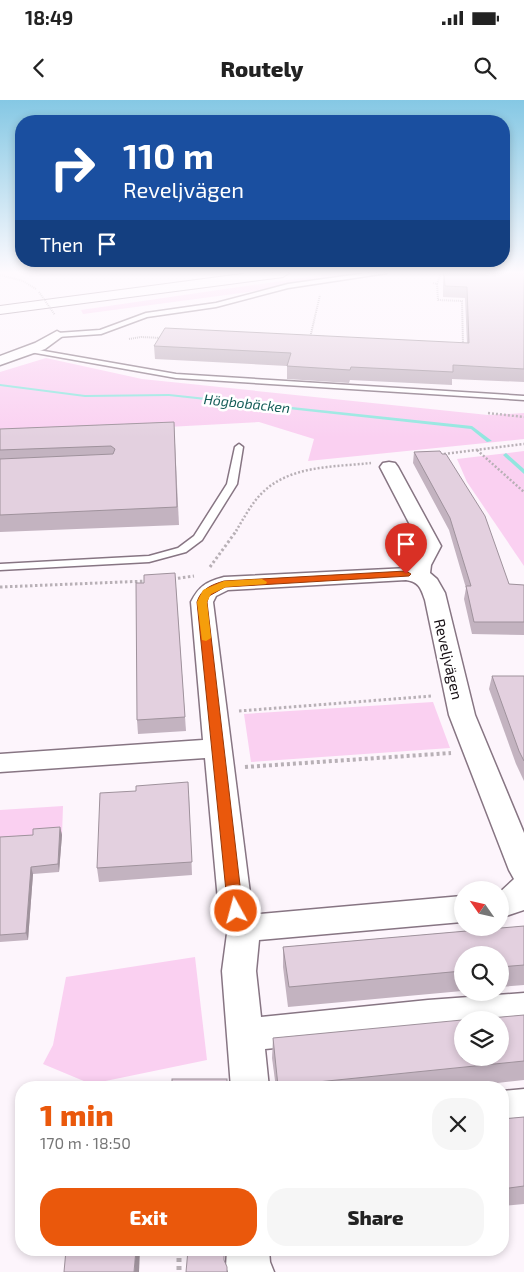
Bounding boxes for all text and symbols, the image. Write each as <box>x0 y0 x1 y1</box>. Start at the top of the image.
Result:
text: 18:49 <box>25 6 73 29</box>
icon: back <box>25 54 53 82</box>
icon: search <box>471 54 499 82</box>
text: Routely <box>221 55 303 81</box>
text: 110 m <box>123 134 214 176</box>
icon: right <box>40 135 105 200</box>
text: Reveljvägen <box>123 176 244 202</box>
icon: arrive <box>93 230 121 258</box>
text: Then <box>40 233 83 256</box>
water label: Högbobäcken <box>203 390 291 416</box>
pin <box>385 523 427 574</box>
icon: arrive <box>392 530 420 558</box>
street label: Reveljvägen <box>430 617 467 701</box>
north arrow <box>454 881 509 936</box>
map controls <box>454 881 509 1066</box>
position arrow <box>209 884 261 936</box>
button: search <box>454 946 509 1001</box>
button: layers <box>454 1011 509 1066</box>
text: 1 min <box>40 1096 114 1132</box>
button: close <box>432 1098 484 1150</box>
text: 170 m · 18:50 <box>40 1133 131 1152</box>
button: Exit <box>40 1188 257 1246</box>
button: Share <box>267 1188 484 1246</box>

